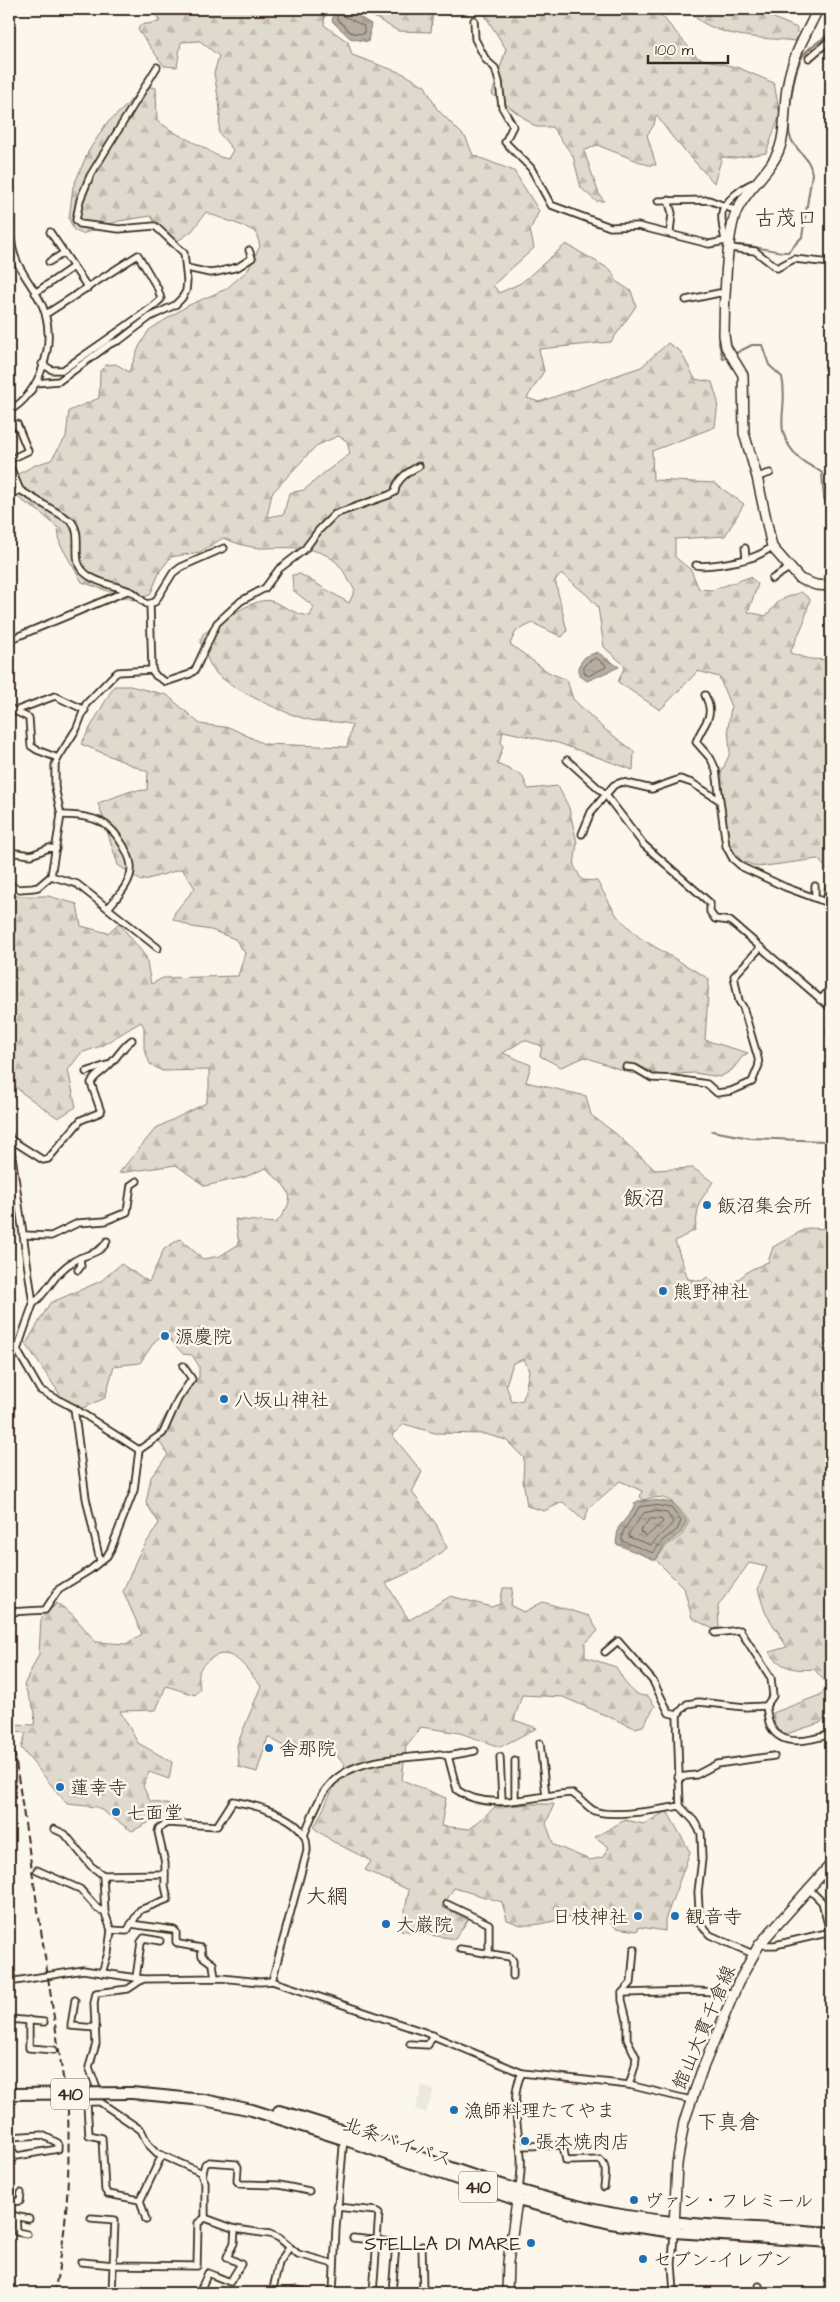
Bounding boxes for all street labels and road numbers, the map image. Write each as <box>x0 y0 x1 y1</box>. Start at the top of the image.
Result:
street label: 館山大貫千倉線 <box>666 1961 743 2094</box>
road number: 410 <box>51 2078 89 2110</box>
street label: 北条バイパス <box>339 2111 456 2174</box>
road number: 410 <box>459 2172 497 2202</box>

